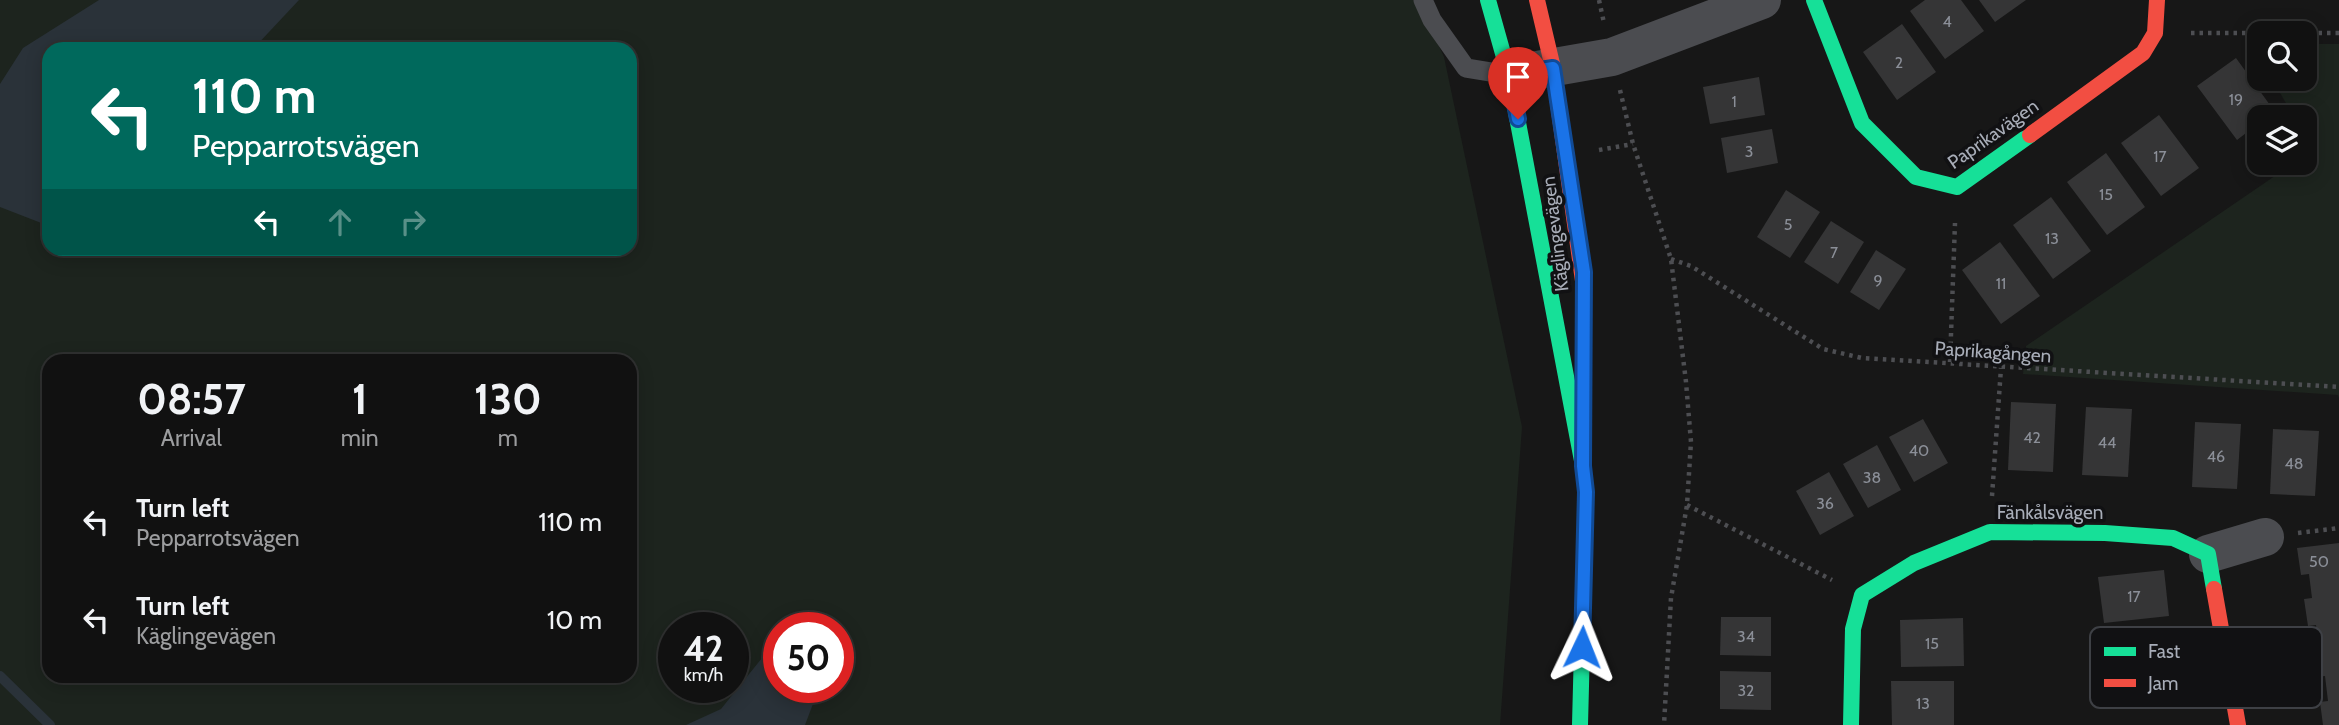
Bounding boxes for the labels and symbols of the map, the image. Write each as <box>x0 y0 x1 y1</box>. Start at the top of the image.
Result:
house number: 4 <box>1942 12 1952 31</box>
pin <box>1488 47 1548 119</box>
house number: 2 <box>1895 53 1903 72</box>
house number: 19 <box>2229 90 2243 109</box>
house number: 1 <box>1731 92 1737 111</box>
street label: Paprikavägen <box>1943 94 2043 174</box>
house number: 3 <box>1745 142 1753 161</box>
house number: 17 <box>2153 147 2167 166</box>
street label: Käglingevägen <box>1537 175 1573 293</box>
house number: 15 <box>2099 185 2113 204</box>
house number: 5 <box>1784 215 1792 234</box>
house number: 13 <box>2045 229 2059 248</box>
house number: 7 <box>1830 243 1838 262</box>
house number: 9 <box>1873 271 1883 290</box>
house number: 11 <box>1996 274 2006 293</box>
street label: Paprikagången <box>1934 336 2052 368</box>
house number: 42 <box>2023 428 2041 447</box>
house number: 44 <box>2098 433 2116 452</box>
house number: 40 <box>1909 441 1929 460</box>
house number: 46 <box>2207 447 2225 466</box>
house number: 48 <box>2285 454 2303 473</box>
house number: 38 <box>1863 468 1881 487</box>
house number: 36 <box>1816 494 1834 513</box>
street label: Fänkålsvägen <box>1997 501 2103 524</box>
house number: 50 <box>2309 552 2329 571</box>
house number: 17 <box>2127 587 2141 606</box>
position arrow <box>1545 610 1619 684</box>
speed limit sign: 50 <box>763 612 854 703</box>
house number: 34 <box>1737 627 1755 646</box>
legend <box>2090 627 2322 708</box>
house number: 15 <box>1925 634 1939 653</box>
text: Fast <box>2148 640 2181 663</box>
text: Jam <box>2147 672 2178 695</box>
house number: 32 <box>1737 681 1755 700</box>
house number: 13 <box>1916 694 1930 713</box>

